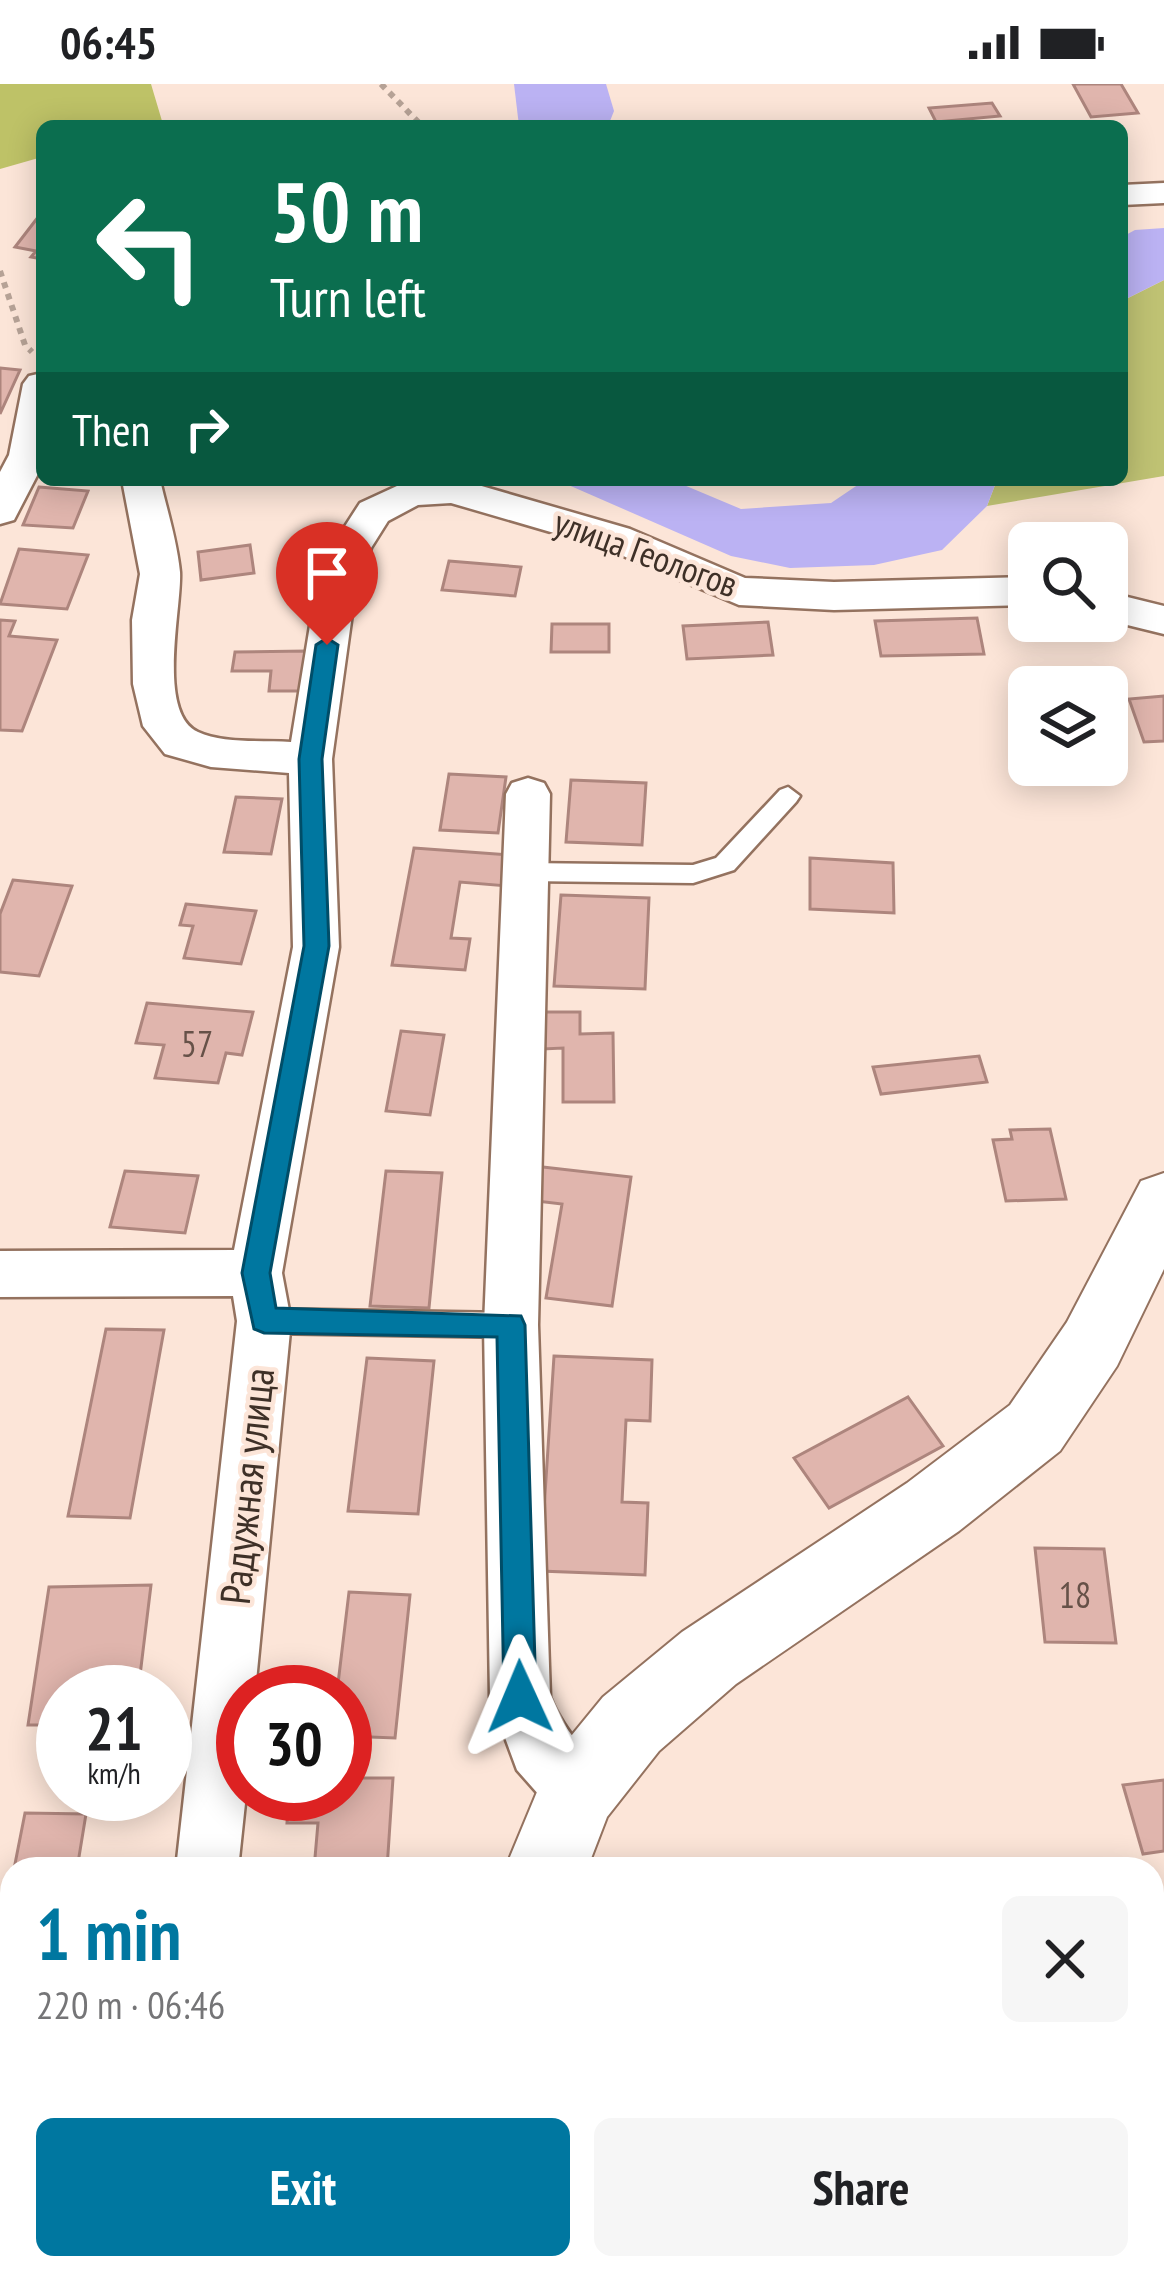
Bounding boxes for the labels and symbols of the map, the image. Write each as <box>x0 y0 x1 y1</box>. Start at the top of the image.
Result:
street label: улица Геологов <box>548 498 744 607</box>
pin <box>276 522 378 645</box>
house number: 57 <box>181 1020 213 1067</box>
street label: Радужная улица <box>207 1365 286 1607</box>
house number: 18 <box>1059 1571 1091 1618</box>
position arrow <box>457 1634 583 1760</box>
speed limit sign: 30 <box>216 1665 372 1821</box>

